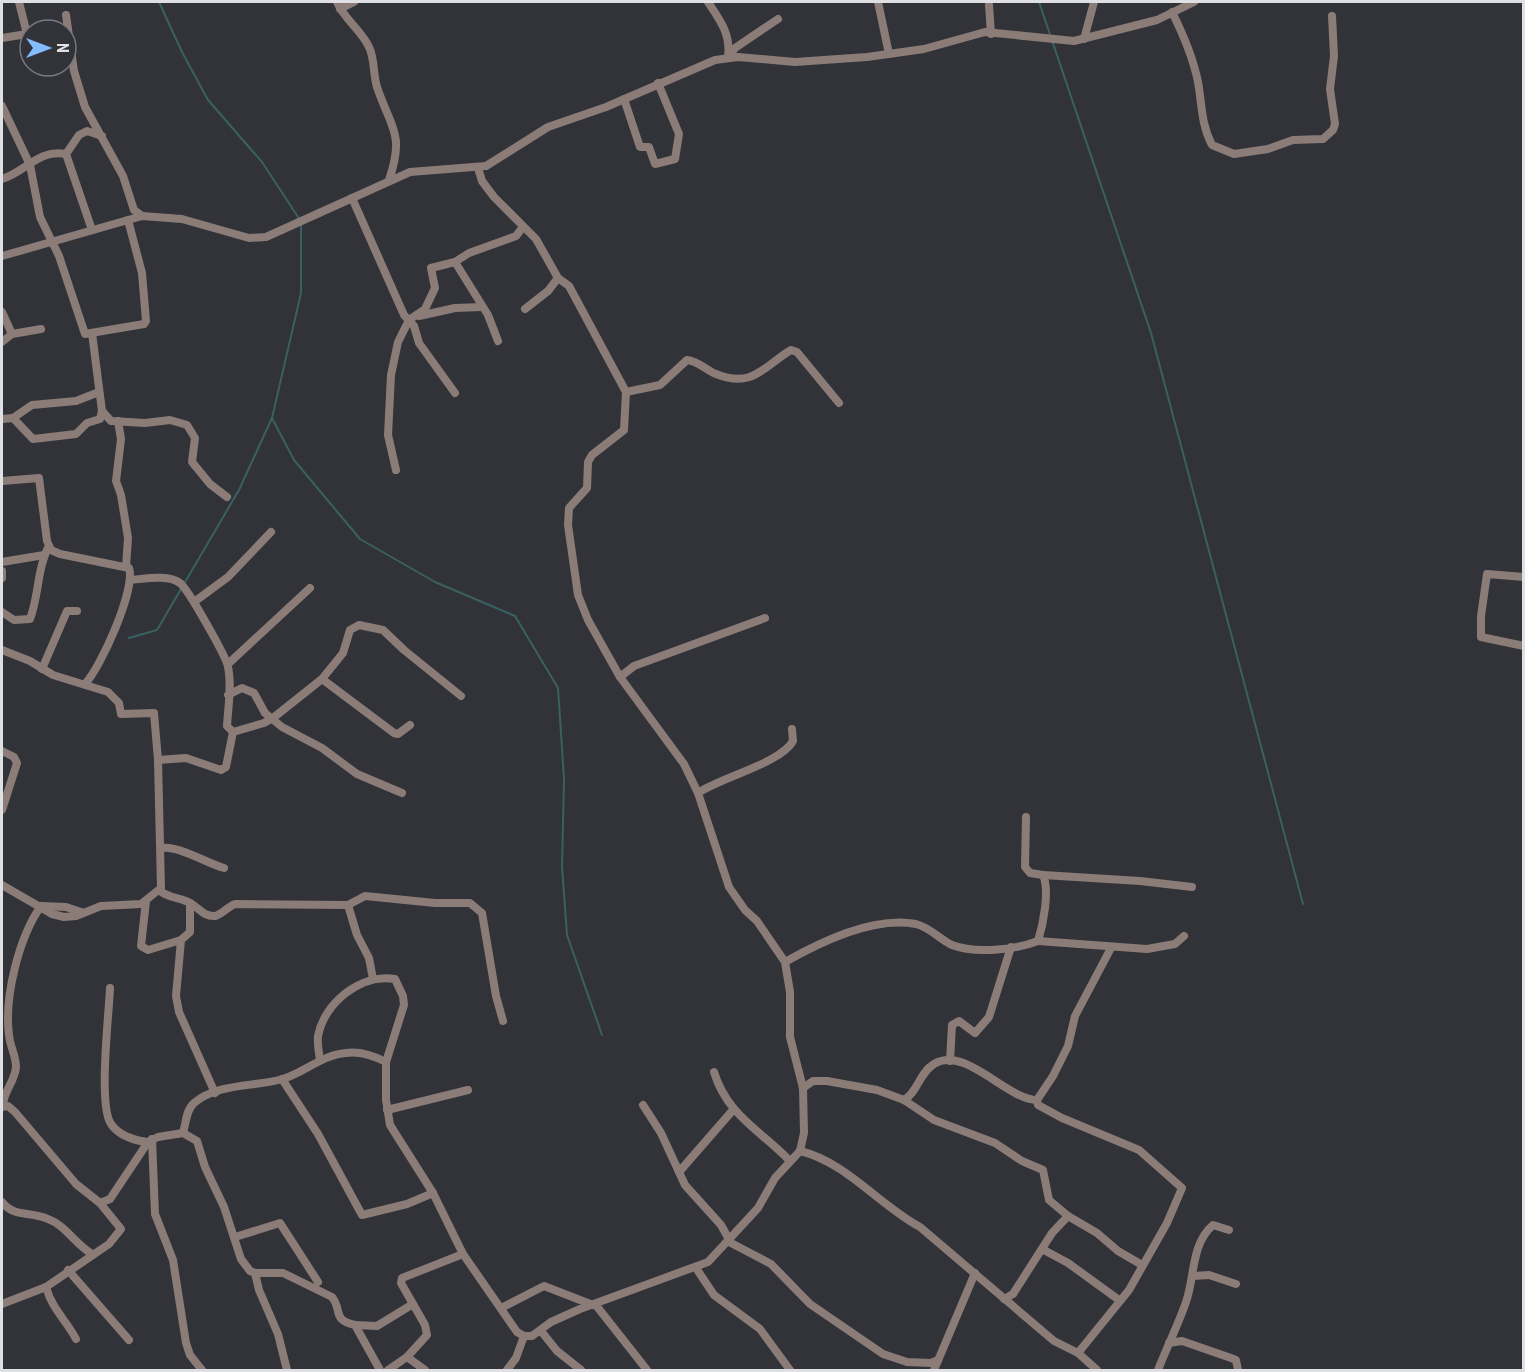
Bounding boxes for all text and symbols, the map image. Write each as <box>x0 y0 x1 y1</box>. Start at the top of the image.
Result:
north arrow <box>18 18 78 78</box>
text: N <box>53 43 72 53</box>

